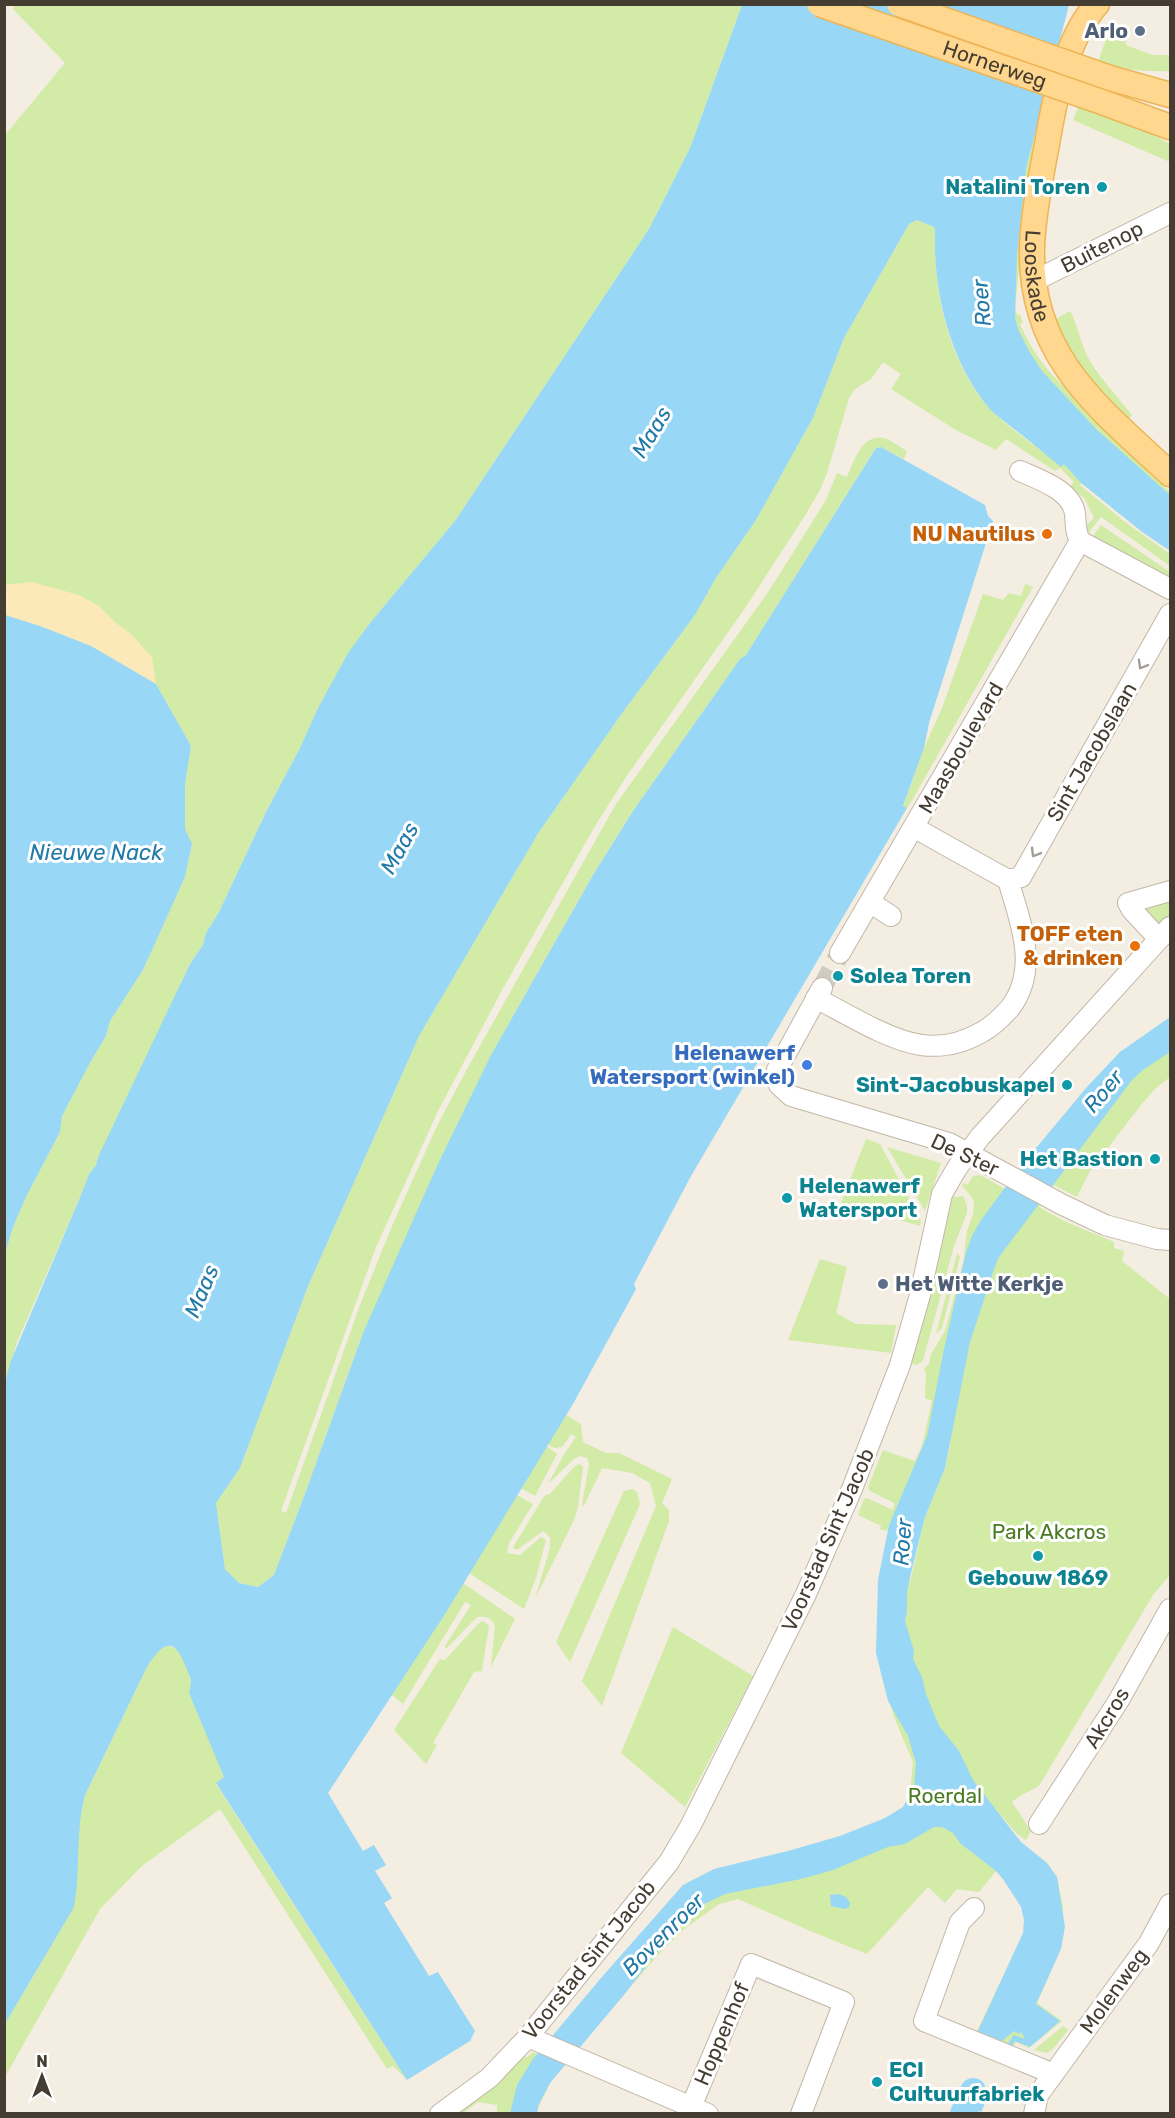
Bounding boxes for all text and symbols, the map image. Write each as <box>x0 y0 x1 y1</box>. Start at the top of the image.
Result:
place label: Arlo <box>1085 18 1128 43</box>
marker: Arlo <box>1133 24 1147 38</box>
street label: Hornerweg <box>940 35 1050 94</box>
place label: Natalini Toren <box>945 174 1090 199</box>
marker: Natalini Toren <box>1095 180 1109 194</box>
street label: Buitenop <box>1056 215 1147 278</box>
street label: Looskade <box>1020 229 1055 325</box>
water label: Roer <box>966 277 997 328</box>
water label: Maas <box>626 402 677 463</box>
place label: NU Nautilus <box>912 521 1035 546</box>
marker: NU Nautilus <box>1040 527 1054 541</box>
one-way arrow <box>1137 659 1149 669</box>
street label: Maasboulevard <box>913 678 1008 818</box>
street label: Sint Jacobslaan <box>1042 678 1142 826</box>
water label: Maas <box>374 818 424 879</box>
water label: Nieuwe Nack <box>29 839 163 866</box>
one-way arrow <box>1031 847 1042 857</box>
place label: TOFF eten & drinken <box>1017 921 1123 970</box>
marker: TOFF eten & drinken <box>1128 939 1142 953</box>
place label: Solea Toren <box>850 963 971 988</box>
marker: Solea Toren <box>831 969 845 983</box>
place label: Helenawerf Watersport (winkel) <box>590 1040 796 1089</box>
marker: Helenawerf Watersport (winkel) <box>800 1058 814 1072</box>
water label: Roer <box>1078 1063 1130 1118</box>
place label: Sint-Jacobuskapel <box>856 1072 1055 1097</box>
marker: Sint-Jacobuskapel <box>1060 1078 1074 1092</box>
street label: De Ster <box>927 1128 1003 1181</box>
place label: Het Bastion <box>1020 1146 1143 1171</box>
marker: Het Bastion <box>1148 1152 1162 1166</box>
place label: Helenawerf Watersport <box>799 1173 921 1222</box>
marker: Helenawerf Watersport <box>780 1191 794 1205</box>
water label: Maas <box>178 1261 225 1322</box>
place label: Het Witte Kerkje <box>895 1271 1064 1296</box>
marker: Het Witte Kerkje <box>876 1277 890 1291</box>
street label: Voorstad Sint Jacob <box>776 1444 879 1635</box>
water label: Roer <box>887 1516 918 1567</box>
park label: Park Akcros <box>992 1519 1106 1544</box>
marker: Gebouw 1869 <box>1031 1549 1045 1563</box>
place label: Gebouw 1869 <box>968 1565 1108 1590</box>
street label: Akcros <box>1079 1683 1134 1753</box>
park label: Roerdal <box>908 1783 982 1808</box>
street label: Voorstad Sint Jacob <box>517 1875 661 2044</box>
water label: Bovenroer <box>616 1886 711 1981</box>
street label: Molenweg <box>1074 1943 1153 2038</box>
street label: Hoppenhof <box>689 1979 754 2089</box>
north arrow <box>12 2046 72 2106</box>
text: N <box>36 2052 48 2071</box>
place label: ECI Cultuurfabriek <box>889 2057 1045 2106</box>
marker: ECI Cultuurfabriek <box>870 2075 884 2089</box>

